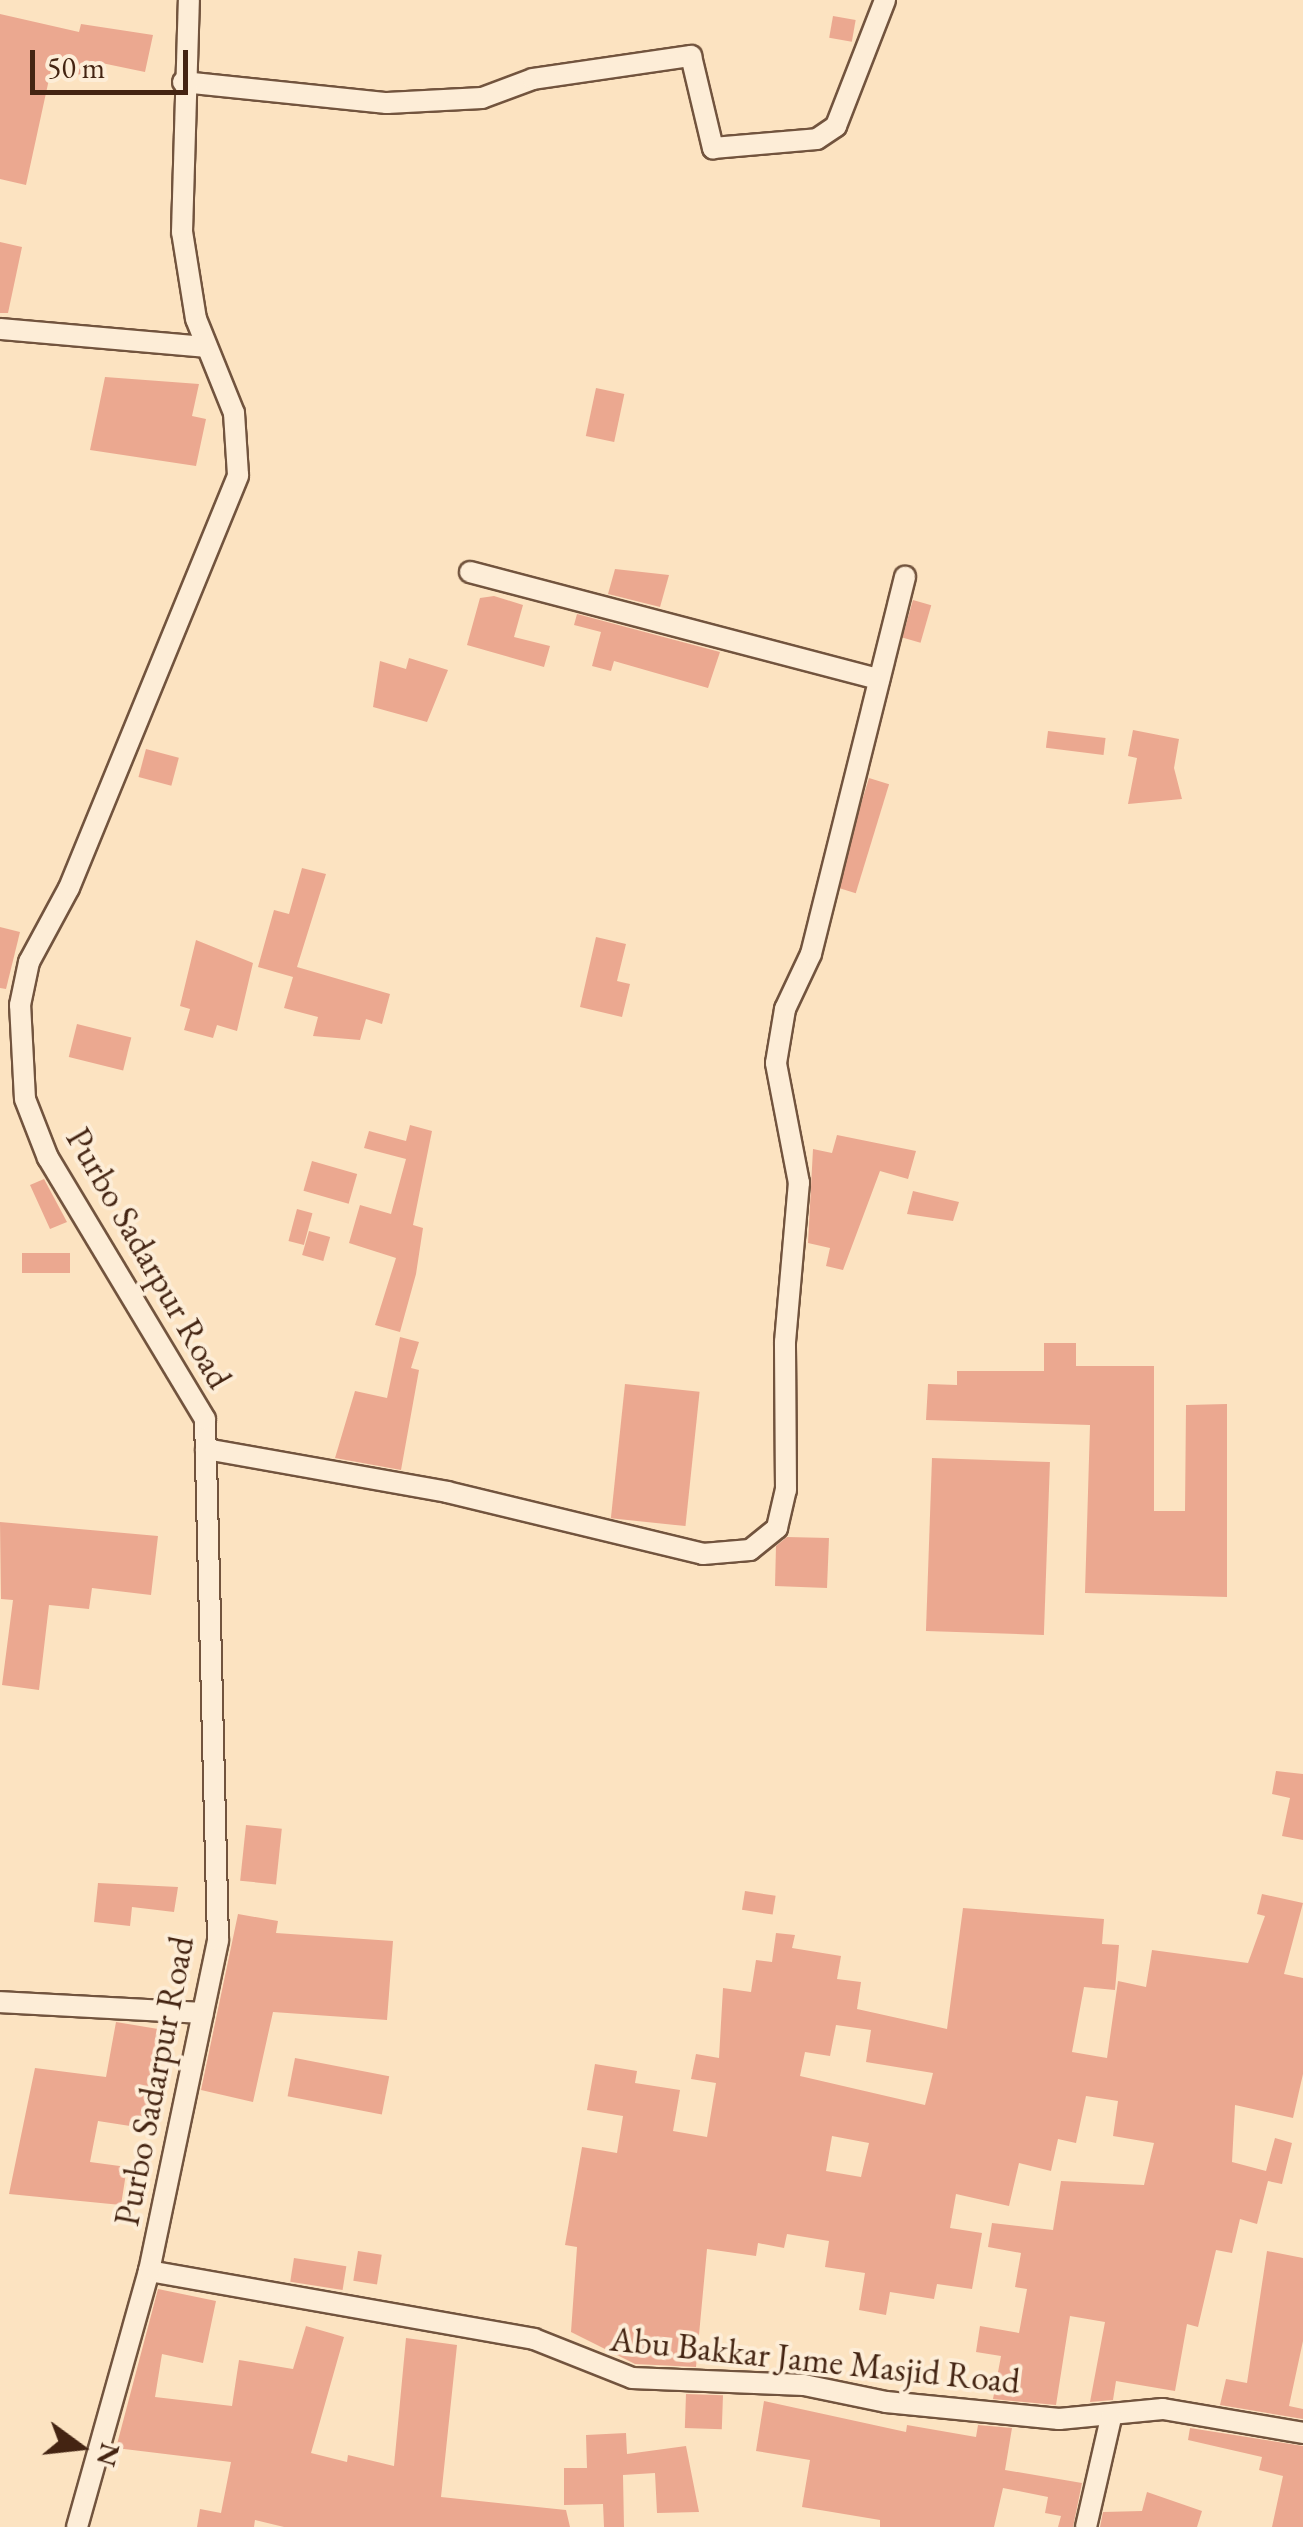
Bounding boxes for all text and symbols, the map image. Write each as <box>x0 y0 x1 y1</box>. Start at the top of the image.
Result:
scale bar <box>35 30 192 92</box>
text: 50 m <box>47 48 105 87</box>
street label: Purbo Sadarpur Road <box>57 1120 241 1396</box>
street label: Purbo Sadarpur Road <box>105 1933 203 2229</box>
street label: Abu Bakkar Jame Masjid Road <box>608 2318 1022 2402</box>
north arrow <box>30 2397 130 2497</box>
text: N <box>89 2439 129 2470</box>

